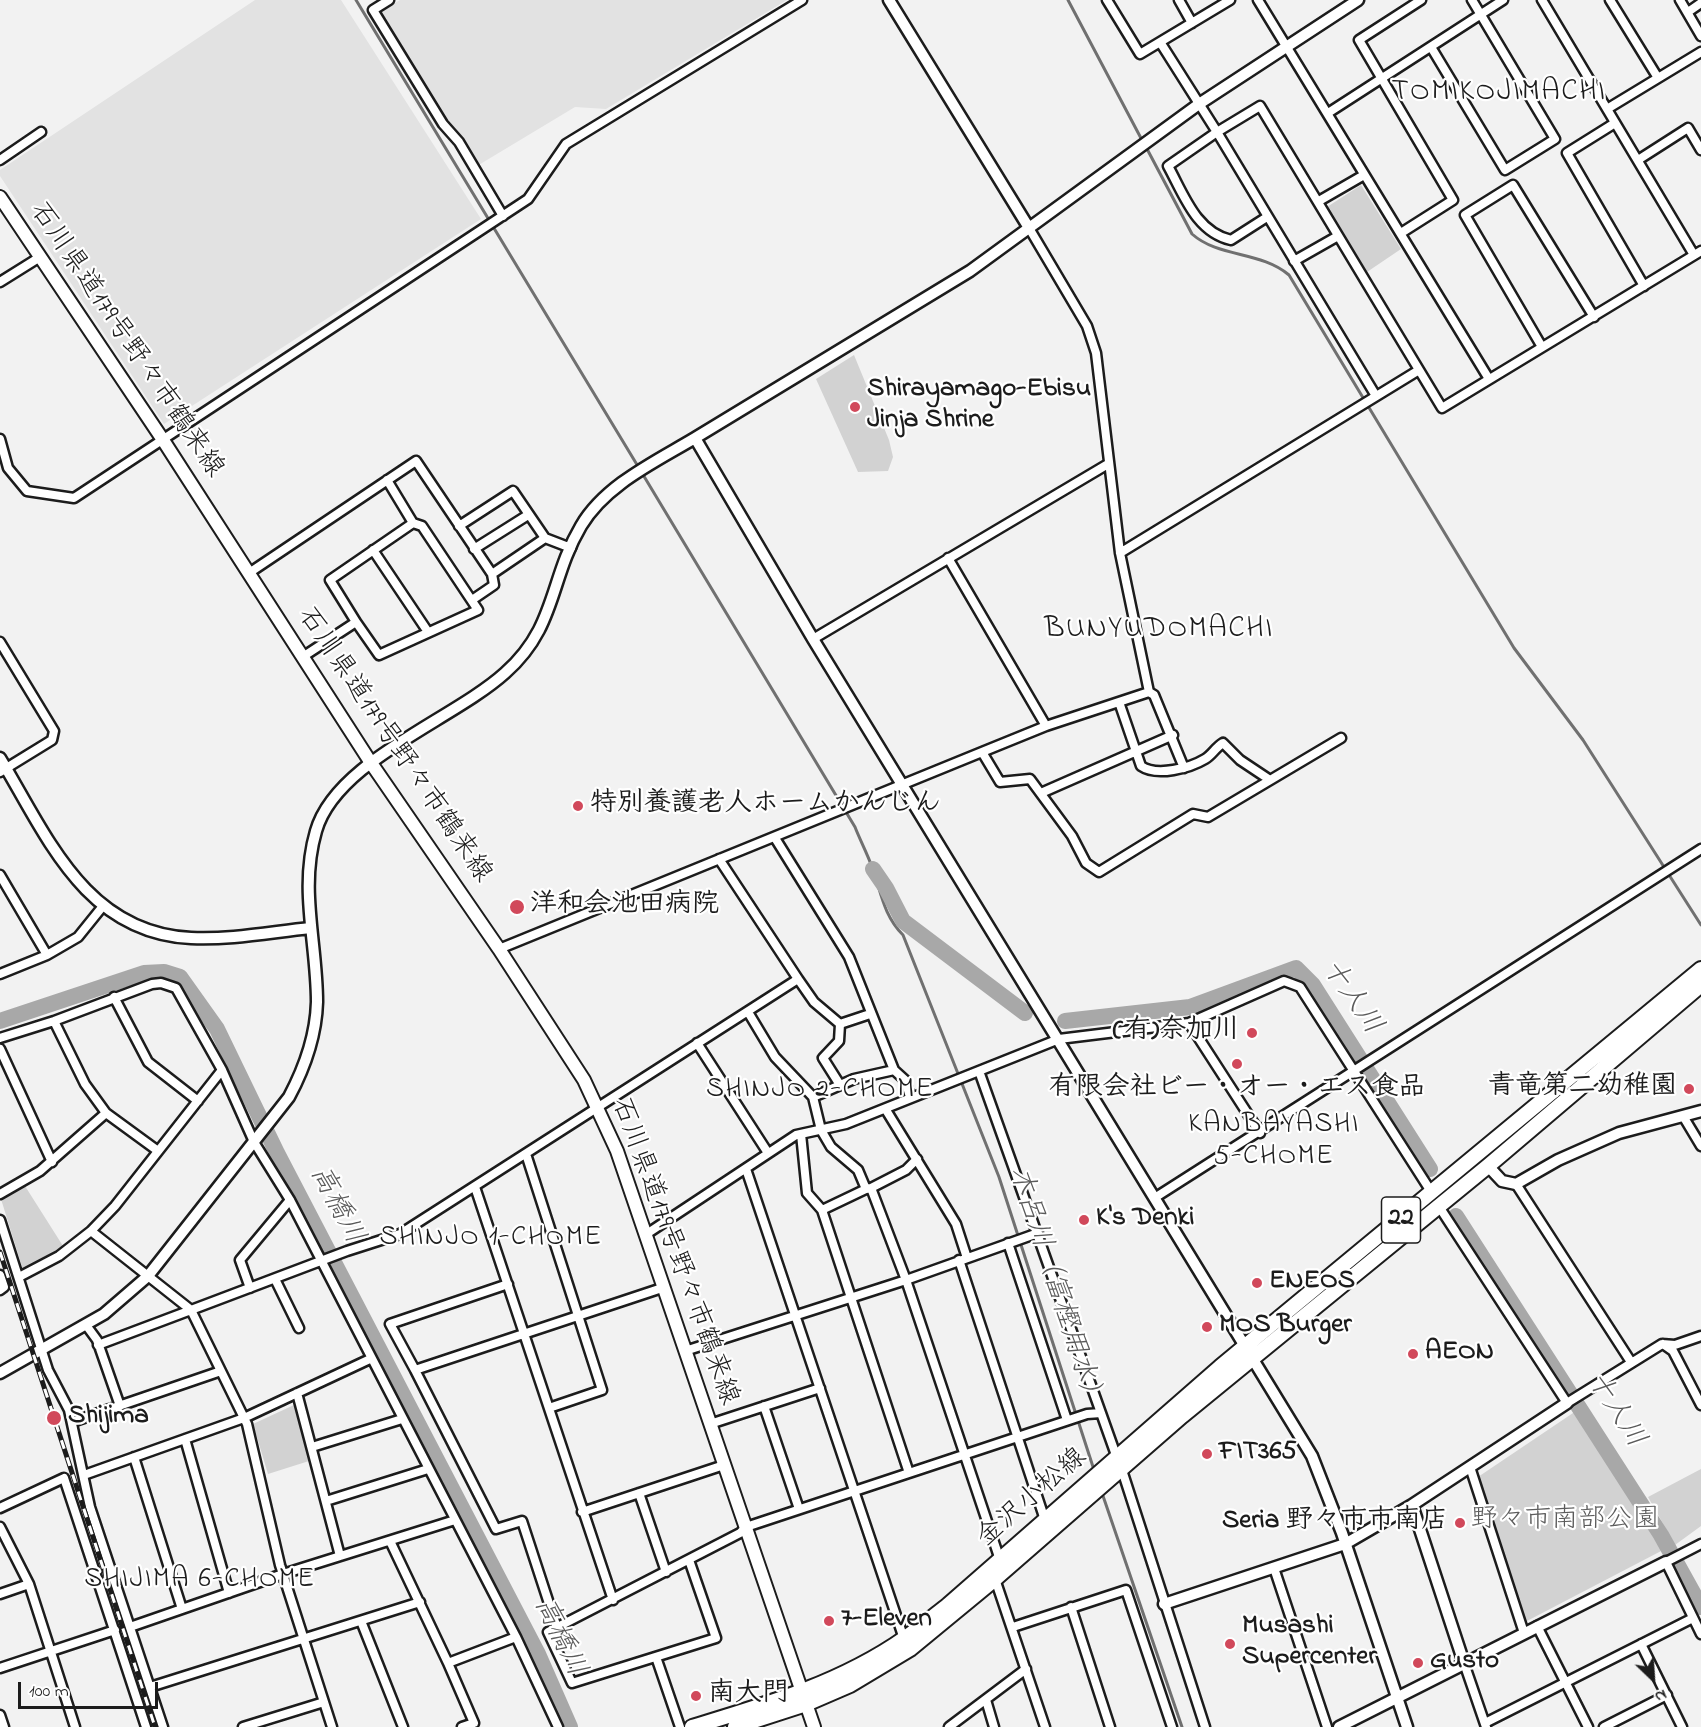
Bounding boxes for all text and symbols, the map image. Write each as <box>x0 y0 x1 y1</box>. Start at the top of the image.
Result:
district label: TOMIKOJIMACHI <box>1391 76 1607 112</box>
street label: 石川県道179号野々市鶴来線 <box>21 197 229 485</box>
place label: Shirayamago-Ebisu Jinja Shrine <box>867 375 1091 438</box>
marker: Shirayamago-Ebisu Jinja Shrine <box>848 400 862 414</box>
street label: 石川県道179号野々市鶴来線 <box>289 602 497 890</box>
district label: BUNYUDOMACHI <box>1044 613 1274 649</box>
place label: 特別養護老人ホームかんじん <box>590 790 941 822</box>
marker: 特別養護老人ホームかんじん <box>571 799 585 813</box>
place label: 洋和会池田病院 <box>530 891 719 923</box>
marker: 洋和会池田病院 <box>508 898 526 916</box>
water label: 十人川 <box>1312 954 1388 1042</box>
place label: (有)奈加川 <box>1113 1017 1240 1049</box>
marker: (有)奈加川 <box>1245 1026 1259 1040</box>
marker: 有限会社ビー・オー・エス食品 <box>1230 1057 1244 1071</box>
place label: 青竜第二幼稚園 <box>1488 1073 1677 1105</box>
district label: SHINJO 2-CHOME <box>706 1074 934 1108</box>
place label: 有限会社ビー・オー・エス食品 <box>1049 1074 1425 1106</box>
marker: 青竜第二幼稚園 <box>1682 1082 1696 1096</box>
street label: 石川県道179号野々市鶴来線 <box>602 1094 744 1410</box>
district label: KANBAYASHI 5-CHOME <box>1188 1109 1360 1175</box>
water label: 高橋川 <box>300 1161 370 1251</box>
water label: 木呂川（富樫用水） <box>999 1163 1109 1413</box>
road number: 22 <box>1382 1197 1420 1243</box>
place label: K's Denki <box>1096 1204 1194 1236</box>
marker: K's Denki <box>1077 1213 1091 1227</box>
district label: SHINJO 1-CHOME <box>379 1222 603 1256</box>
place label: ENEOS <box>1269 1267 1355 1299</box>
marker: ENEOS <box>1250 1276 1264 1290</box>
place label: MOS Burger <box>1219 1311 1352 1343</box>
marker: MOS Burger <box>1200 1320 1214 1334</box>
place label: AEON <box>1425 1338 1494 1370</box>
marker: AEON <box>1406 1347 1420 1361</box>
water label: 十人川 <box>1577 1367 1651 1455</box>
place label: Shijima <box>68 1402 149 1434</box>
marker: Shijima <box>45 1409 63 1427</box>
place label: FIT365 <box>1219 1438 1297 1470</box>
street label: 金沢小松線 <box>971 1442 1095 1556</box>
marker: FIT365 <box>1200 1447 1214 1461</box>
park label: 野々市南部公園 <box>1471 1506 1659 1538</box>
place label: Seria 野々市市南店 <box>1222 1507 1448 1539</box>
marker: Seria 野々市市南店 <box>1453 1516 1467 1530</box>
district label: SHIJIMA 6-CHOME <box>84 1564 316 1598</box>
water label: 高橋川 <box>524 1593 592 1683</box>
place label: 7-Eleven <box>841 1605 932 1637</box>
place label: Musashi Supercenter <box>1242 1612 1377 1675</box>
marker: 7-Eleven <box>822 1614 836 1628</box>
marker: Musashi Supercenter <box>1223 1637 1237 1651</box>
place label: Gusto <box>1430 1647 1499 1679</box>
north arrow <box>1623 1649 1683 1709</box>
marker: Gusto <box>1411 1656 1425 1670</box>
scale bar <box>21 1670 160 1708</box>
text: 100 m <box>29 1679 69 1705</box>
place label: 南大門 <box>708 1680 789 1712</box>
text: N <box>1651 1682 1671 1708</box>
marker: 南大門 <box>689 1689 703 1703</box>

